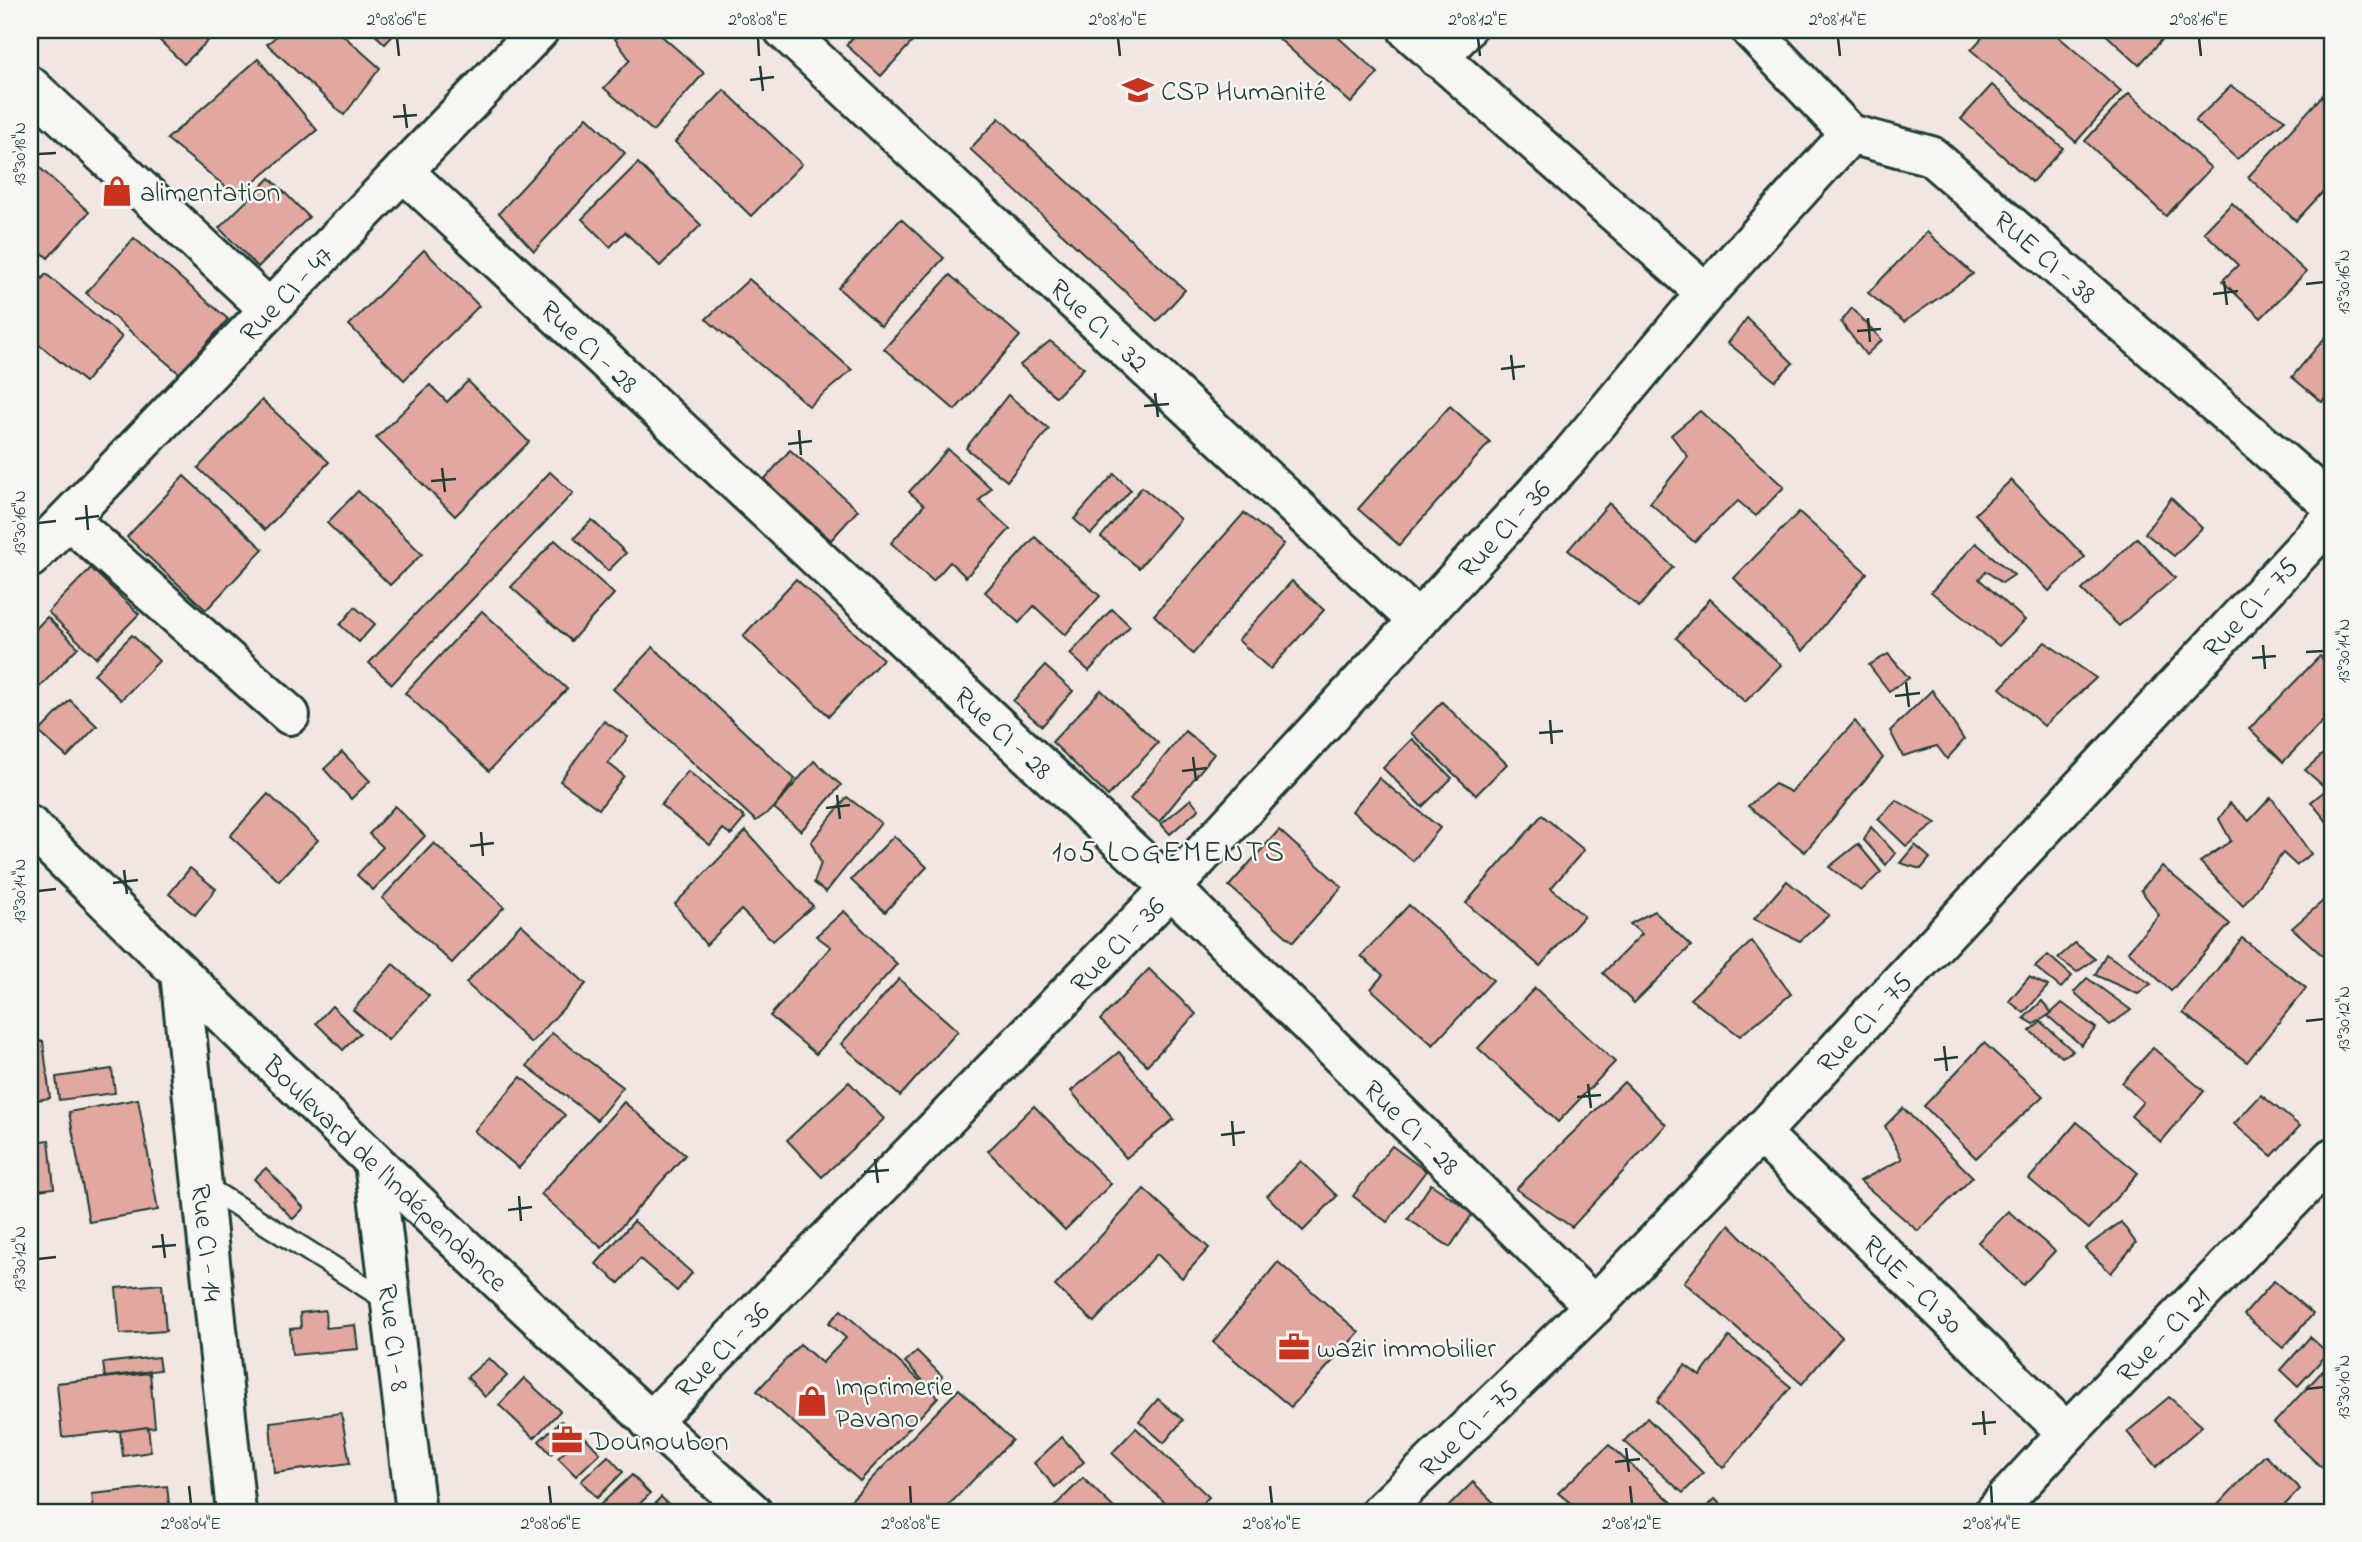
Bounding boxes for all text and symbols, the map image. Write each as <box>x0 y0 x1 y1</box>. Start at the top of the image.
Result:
text: 2°08'06"E <box>366 8 428 34</box>
text: 2°08'08"E <box>728 8 788 34</box>
text: 2°08'10"E <box>1089 8 1147 34</box>
text: 2°08'12"E <box>1448 8 1508 34</box>
text: 2°08'14"E <box>1809 8 1867 34</box>
text: 2°08'16"E <box>2170 8 2229 34</box>
school or university icon: CSP Humanité <box>1121 73 1155 107</box>
place label: CSP Humanité <box>1161 73 1326 114</box>
text: 13°30'18"N <box>8 122 34 186</box>
shop icon: alimentation <box>100 174 134 208</box>
place label: alimentation <box>140 174 280 215</box>
street label: RUE CI - 38 <box>1983 202 2105 315</box>
street label: Rue CI - 47 <box>231 238 345 353</box>
text: 13°30'16"N <box>2332 249 2358 315</box>
street label: Rue CI - 32 <box>1039 270 1157 384</box>
street label: Rue CI - 28 <box>529 292 646 405</box>
street label: Rue CI - 36 <box>1450 472 1562 589</box>
text: 13°30'16"N <box>8 490 34 556</box>
street label: Rue CI - 75 <box>2195 549 2310 669</box>
text: 13°30'14"N <box>2332 619 2358 683</box>
street label: Rue CI - 28 <box>943 678 1060 791</box>
district label: 105 LOGEMENTS <box>1052 832 1286 876</box>
text: 13°30'14"N <box>8 859 34 923</box>
street label: Rue CI - 36 <box>1062 889 1176 1004</box>
street label: Rue CI - 75 <box>1808 964 1924 1084</box>
text: 13°30'12"N <box>2332 986 2358 1052</box>
street label: Boulevard de l'Indépendance <box>251 1046 516 1303</box>
street label: Rue CI - 28 <box>1352 1072 1468 1186</box>
street label: Rue CI - 14 <box>178 1182 231 1304</box>
text: 13°30'12"N <box>8 1226 34 1292</box>
street label: RUE - CI 30 <box>1851 1227 1971 1345</box>
street label: Rue - CI 21 <box>2108 1279 2221 1394</box>
street label: Rue CI - 8 <box>365 1282 418 1394</box>
street label: Rue CI - 36 <box>667 1294 781 1409</box>
office icon: wazir immobilier <box>1277 1330 1311 1364</box>
place label: wazir immobilier <box>1317 1330 1496 1371</box>
text: 13°30'10"N <box>2332 1355 2358 1419</box>
place label: Imprimerie Pavano <box>835 1368 953 1441</box>
street label: Rue CI - 75 <box>1411 1372 1530 1489</box>
shop icon: Imprimerie Pavano <box>795 1384 829 1418</box>
office icon: Dounoubon <box>550 1423 584 1457</box>
place label: Dounoubon <box>589 1423 729 1464</box>
text: 2°08'04"E <box>161 1512 221 1538</box>
text: 2°08'06"E <box>520 1512 582 1538</box>
text: 2°08'08"E <box>881 1512 941 1538</box>
text: 2°08'10"E <box>1243 1512 1301 1538</box>
text: 2°08'12"E <box>1602 1512 1662 1538</box>
text: 2°08'14"E <box>1963 1512 2021 1538</box>

